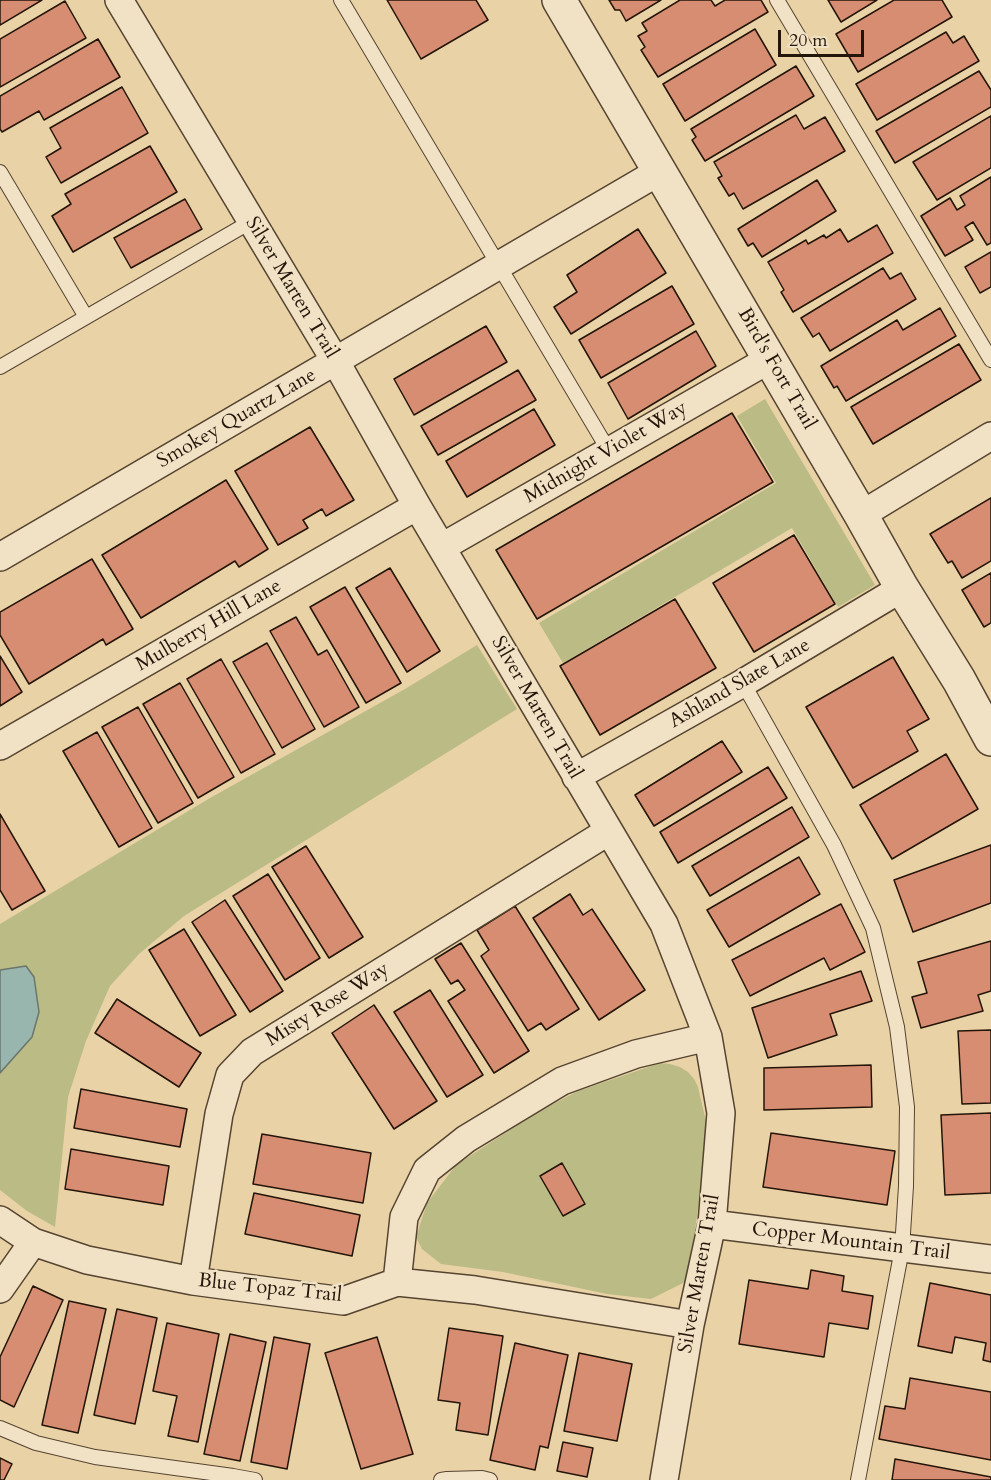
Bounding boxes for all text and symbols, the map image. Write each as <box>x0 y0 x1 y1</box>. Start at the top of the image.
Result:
scale bar <box>781 18 866 56</box>
text: 20 m <box>789 28 828 53</box>
street label: Silver Marten Trail <box>239 213 343 363</box>
street label: Bird's Fort Trail <box>732 304 820 434</box>
street label: Smokey Quartz Lane <box>153 364 321 474</box>
street label: Midnight Violet Way <box>520 397 692 509</box>
street label: Mulberry Hill Lane <box>132 575 286 677</box>
street label: Silver Marten Trail <box>485 632 587 784</box>
street label: Ashland Slate Lane <box>665 634 815 734</box>
street label: Misty Rose Way <box>262 958 394 1052</box>
street label: Silver Marten Trail <box>674 1193 726 1355</box>
street label: Copper Mountain Trail <box>750 1218 952 1266</box>
street label: Blue Topaz Trail <box>197 1270 343 1308</box>

